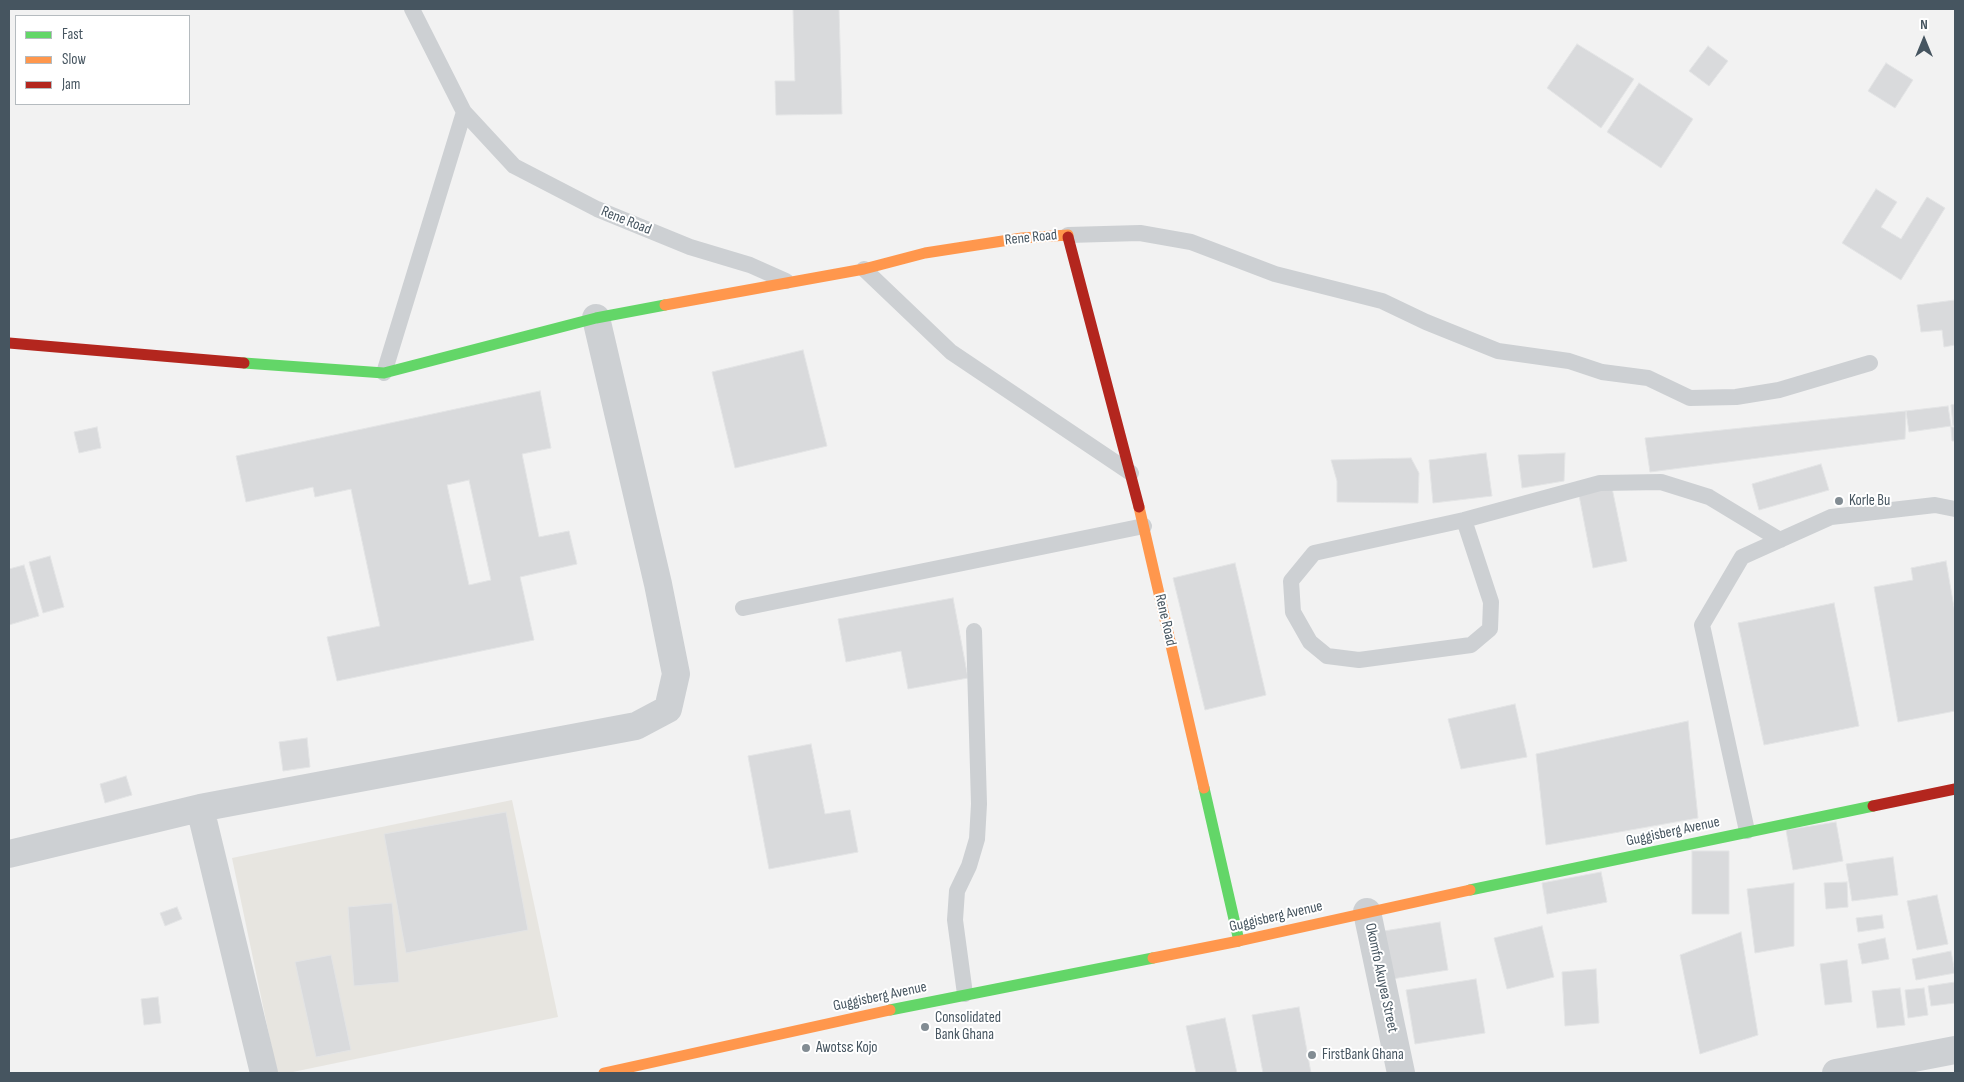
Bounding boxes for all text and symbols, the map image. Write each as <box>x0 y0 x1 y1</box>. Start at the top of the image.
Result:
legend <box>15 15 190 105</box>
north arrow <box>1899 15 1949 65</box>
text: N <box>1920 16 1928 33</box>
text: Fast <box>62 25 83 44</box>
text: Slow <box>62 50 86 69</box>
text: Jam <box>62 75 80 94</box>
street label: Rene Road <box>598 203 654 239</box>
street label: Rene Road <box>1004 226 1058 250</box>
place label: Korle Bu <box>1849 492 1890 510</box>
marker: Korle Bu <box>1833 495 1845 507</box>
street label: Rene Road <box>1150 592 1180 648</box>
street label: Guggisberg Avenue <box>1625 813 1721 851</box>
street label: Guggisberg Avenue <box>1228 898 1324 936</box>
street label: Okomfo Akuyea Street <box>1361 922 1401 1034</box>
street label: Guggisberg Avenue <box>832 978 928 1016</box>
place label: Consolidated Bank Ghana <box>935 1009 1001 1044</box>
marker: Consolidated Bank Ghana <box>919 1021 931 1033</box>
place label: Awotsɛ Kojo <box>816 1039 878 1057</box>
marker: Awotsɛ Kojo <box>800 1042 812 1054</box>
place label: FirstBank Ghana <box>1322 1046 1404 1064</box>
marker: FirstBank Ghana <box>1306 1049 1318 1061</box>

